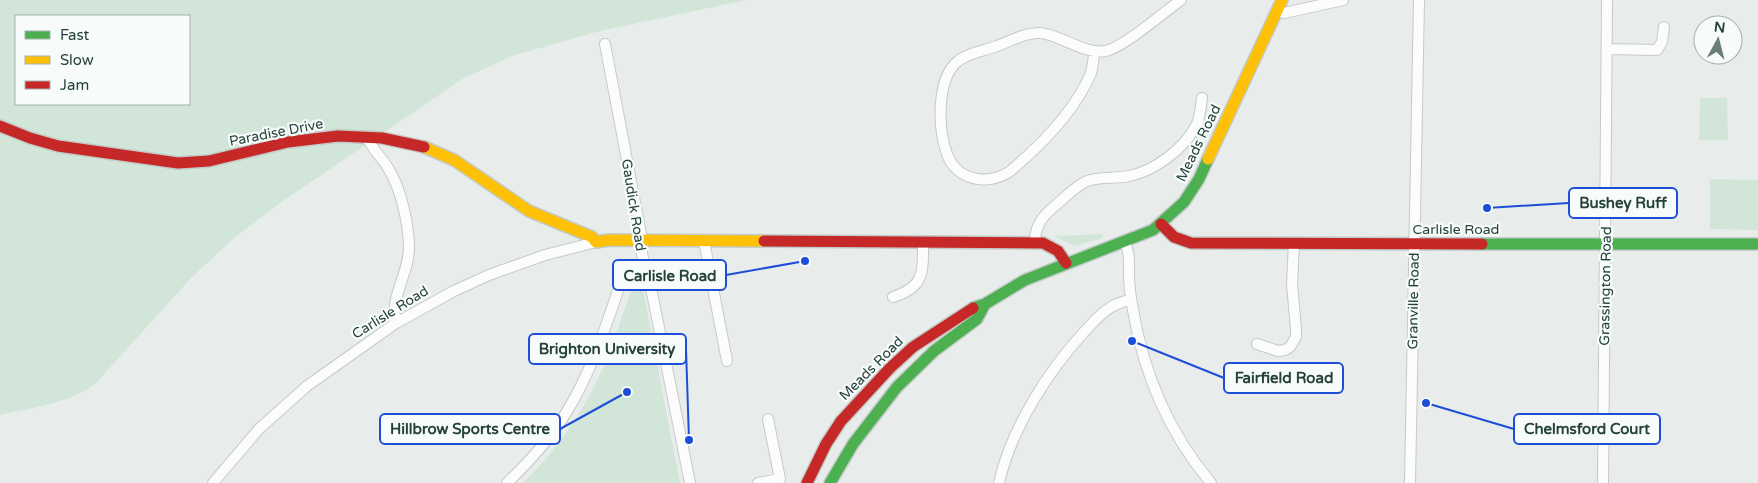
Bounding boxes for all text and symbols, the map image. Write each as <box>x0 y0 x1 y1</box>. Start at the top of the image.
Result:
legend <box>15 15 190 105</box>
north arrow <box>1693 15 1743 65</box>
text: N <box>1713 18 1726 37</box>
text: Fast <box>60 26 90 44</box>
text: Slow <box>60 51 94 69</box>
text: Jam <box>60 76 89 94</box>
street label: Meads Road <box>1173 102 1224 184</box>
street label: Paradise Drive <box>228 115 325 150</box>
street label: Gaudick Road <box>618 158 649 252</box>
callout: Bushey Ruff <box>1569 188 1677 218</box>
text: Bushey Ruff <box>1579 194 1667 213</box>
street label: Carlisle Road <box>1413 221 1499 238</box>
street label: Grassington Road <box>1596 226 1615 346</box>
street label: Granville Road <box>1404 252 1423 350</box>
callout: Carlisle Road <box>613 260 726 290</box>
text: Carlisle Road <box>623 267 717 285</box>
street label: Carlisle Road <box>349 282 432 343</box>
street label: Meads Road <box>836 333 907 404</box>
callout: Brighton University <box>529 334 686 364</box>
text: Brighton University <box>539 340 675 359</box>
callout: Fairfield Road <box>1224 363 1343 393</box>
text: Fairfield Road <box>1235 369 1333 387</box>
callout: Hillbrow Sports Centre <box>380 414 560 444</box>
callout: Chelmsford Court <box>1514 414 1660 444</box>
text: Hillbrow Sports Centre <box>390 420 550 439</box>
text: Chelmsford Court <box>1524 420 1650 438</box>

